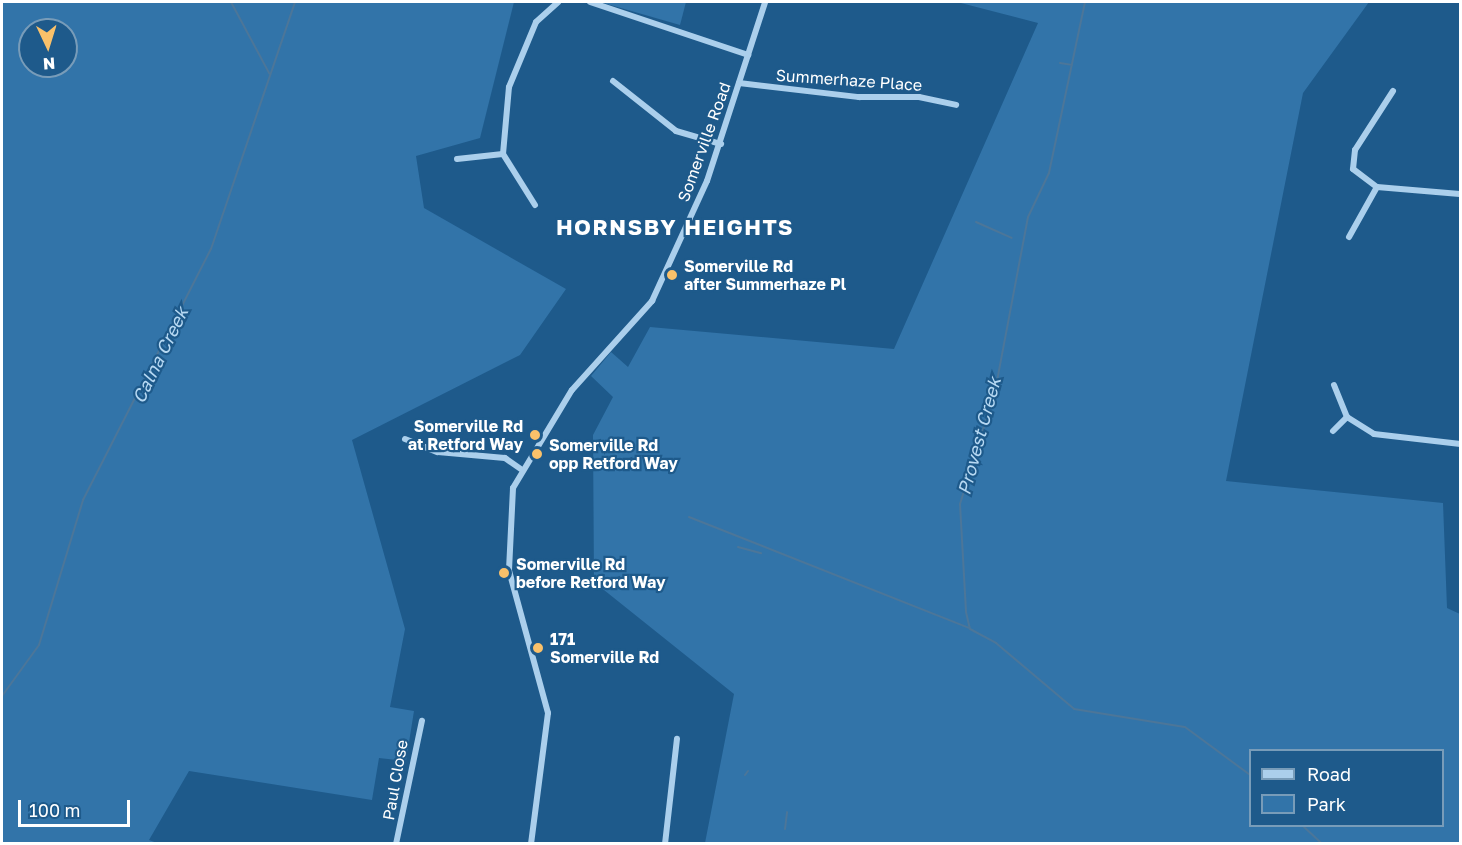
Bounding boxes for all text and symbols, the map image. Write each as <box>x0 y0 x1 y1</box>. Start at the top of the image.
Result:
north arrow <box>18 18 78 78</box>
text: N <box>42 54 56 74</box>
street label: Summerhaze Place <box>775 65 923 95</box>
street label: Somerville Road <box>673 80 735 204</box>
district label: HORNSBY HEIGHTS <box>556 214 794 240</box>
place label: Somerville Rd after Summerhaze Pl <box>684 256 846 294</box>
marker: Somerville Rd after Summerhaze Pl <box>665 268 679 282</box>
water label: Calna Creek <box>127 304 193 406</box>
water label: Provest Creek <box>953 375 1005 497</box>
place label: Somerville Rd at Retford Way <box>408 416 523 454</box>
marker: Somerville Rd at Retford Way <box>528 428 542 442</box>
place label: Somerville Rd opp Retford Way <box>549 435 678 473</box>
marker: Somerville Rd opp Retford Way <box>530 447 544 461</box>
place label: Somerville Rd before Retford Way <box>516 554 666 592</box>
marker: Somerville Rd before Retford Way <box>497 566 511 580</box>
place label: 171 Somerville Rd <box>550 629 659 667</box>
marker: 171 Somerville Rd <box>531 641 545 655</box>
street label: Paul Close <box>378 738 412 822</box>
legend <box>1249 749 1444 827</box>
text: Road <box>1307 763 1351 785</box>
scale bar <box>21 788 134 826</box>
text: Park <box>1307 793 1346 815</box>
text: 100 m <box>29 799 80 821</box>

